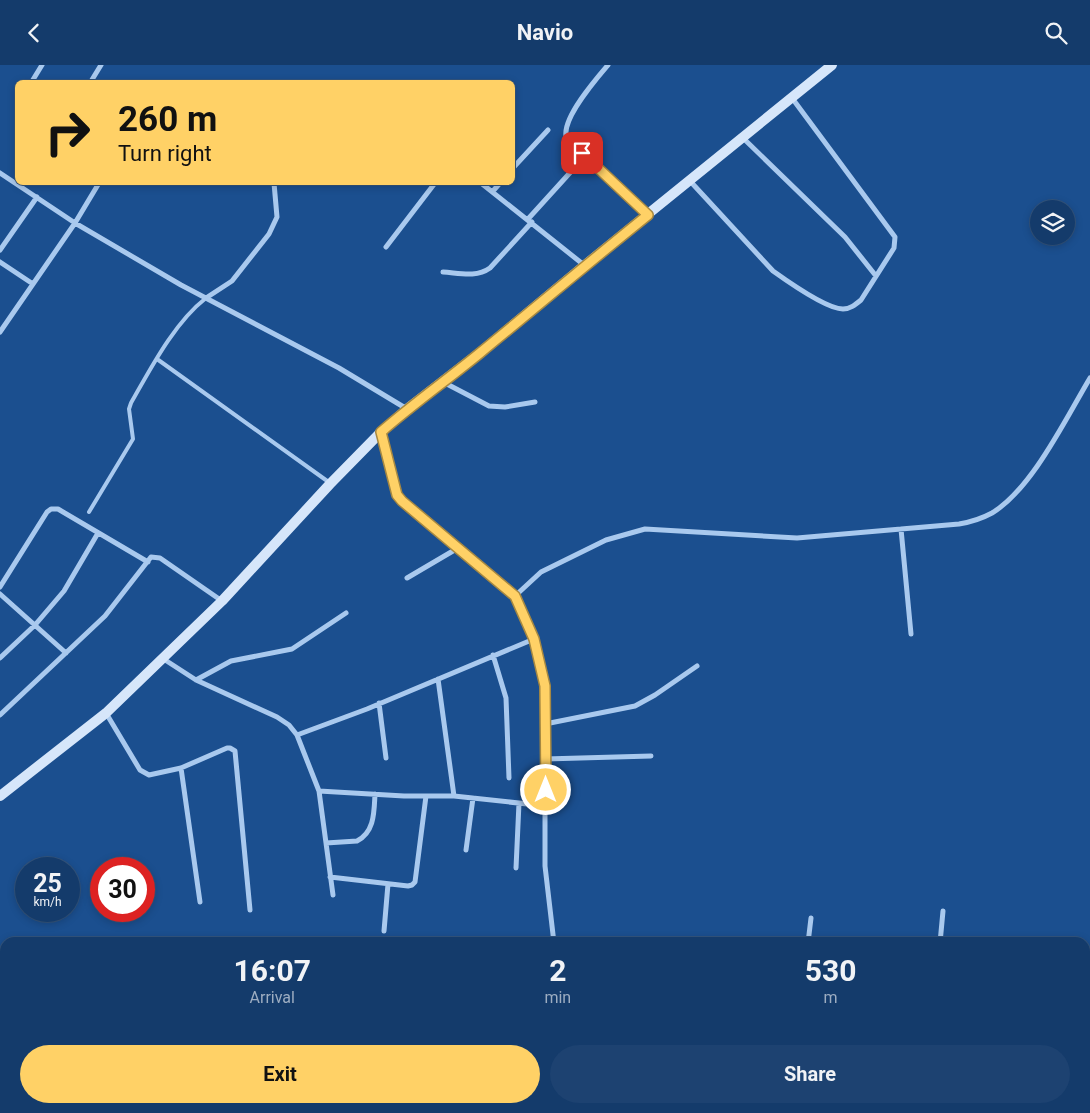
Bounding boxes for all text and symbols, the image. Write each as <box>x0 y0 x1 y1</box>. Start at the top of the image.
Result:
icon: back <box>20 19 48 47</box>
icon: search <box>1042 19 1070 47</box>
text: Navio <box>517 20 573 45</box>
text: 260 m <box>118 99 217 140</box>
icon: right <box>35 100 100 165</box>
pin <box>561 132 603 174</box>
icon: arrive <box>568 139 596 167</box>
text: Turn right <box>118 141 212 166</box>
map controls <box>1030 200 1075 245</box>
button: layers <box>1030 200 1075 245</box>
position arrow <box>519 763 571 815</box>
speed limit sign: 30 <box>90 857 155 922</box>
text: 25 <box>33 869 62 898</box>
text: km/h <box>33 895 62 909</box>
text: 16:07 <box>234 953 311 988</box>
text: 2 <box>549 953 566 988</box>
text: 530 <box>805 953 856 988</box>
text: Arrival <box>250 988 295 1007</box>
text: min <box>544 988 571 1007</box>
text: m <box>824 988 838 1007</box>
button: Exit <box>20 1045 540 1103</box>
button: Share <box>550 1045 1070 1103</box>

